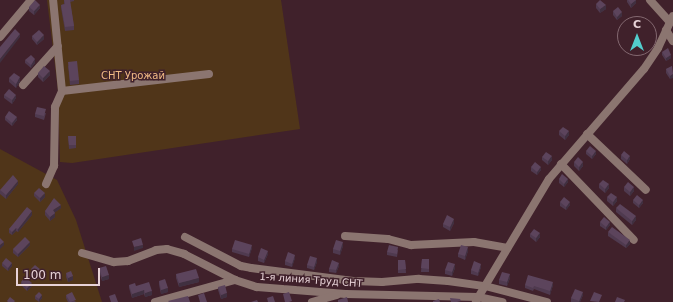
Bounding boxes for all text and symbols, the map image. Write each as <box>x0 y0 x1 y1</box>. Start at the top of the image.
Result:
north arrow <box>617 16 657 56</box>
text: С <box>633 18 641 31</box>
park label: СНТ Урожай <box>101 70 165 82</box>
scale bar <box>18 260 102 286</box>
text: 100 m <box>23 268 61 282</box>
street label: 1-я линия Труд СНТ <box>259 270 363 290</box>

